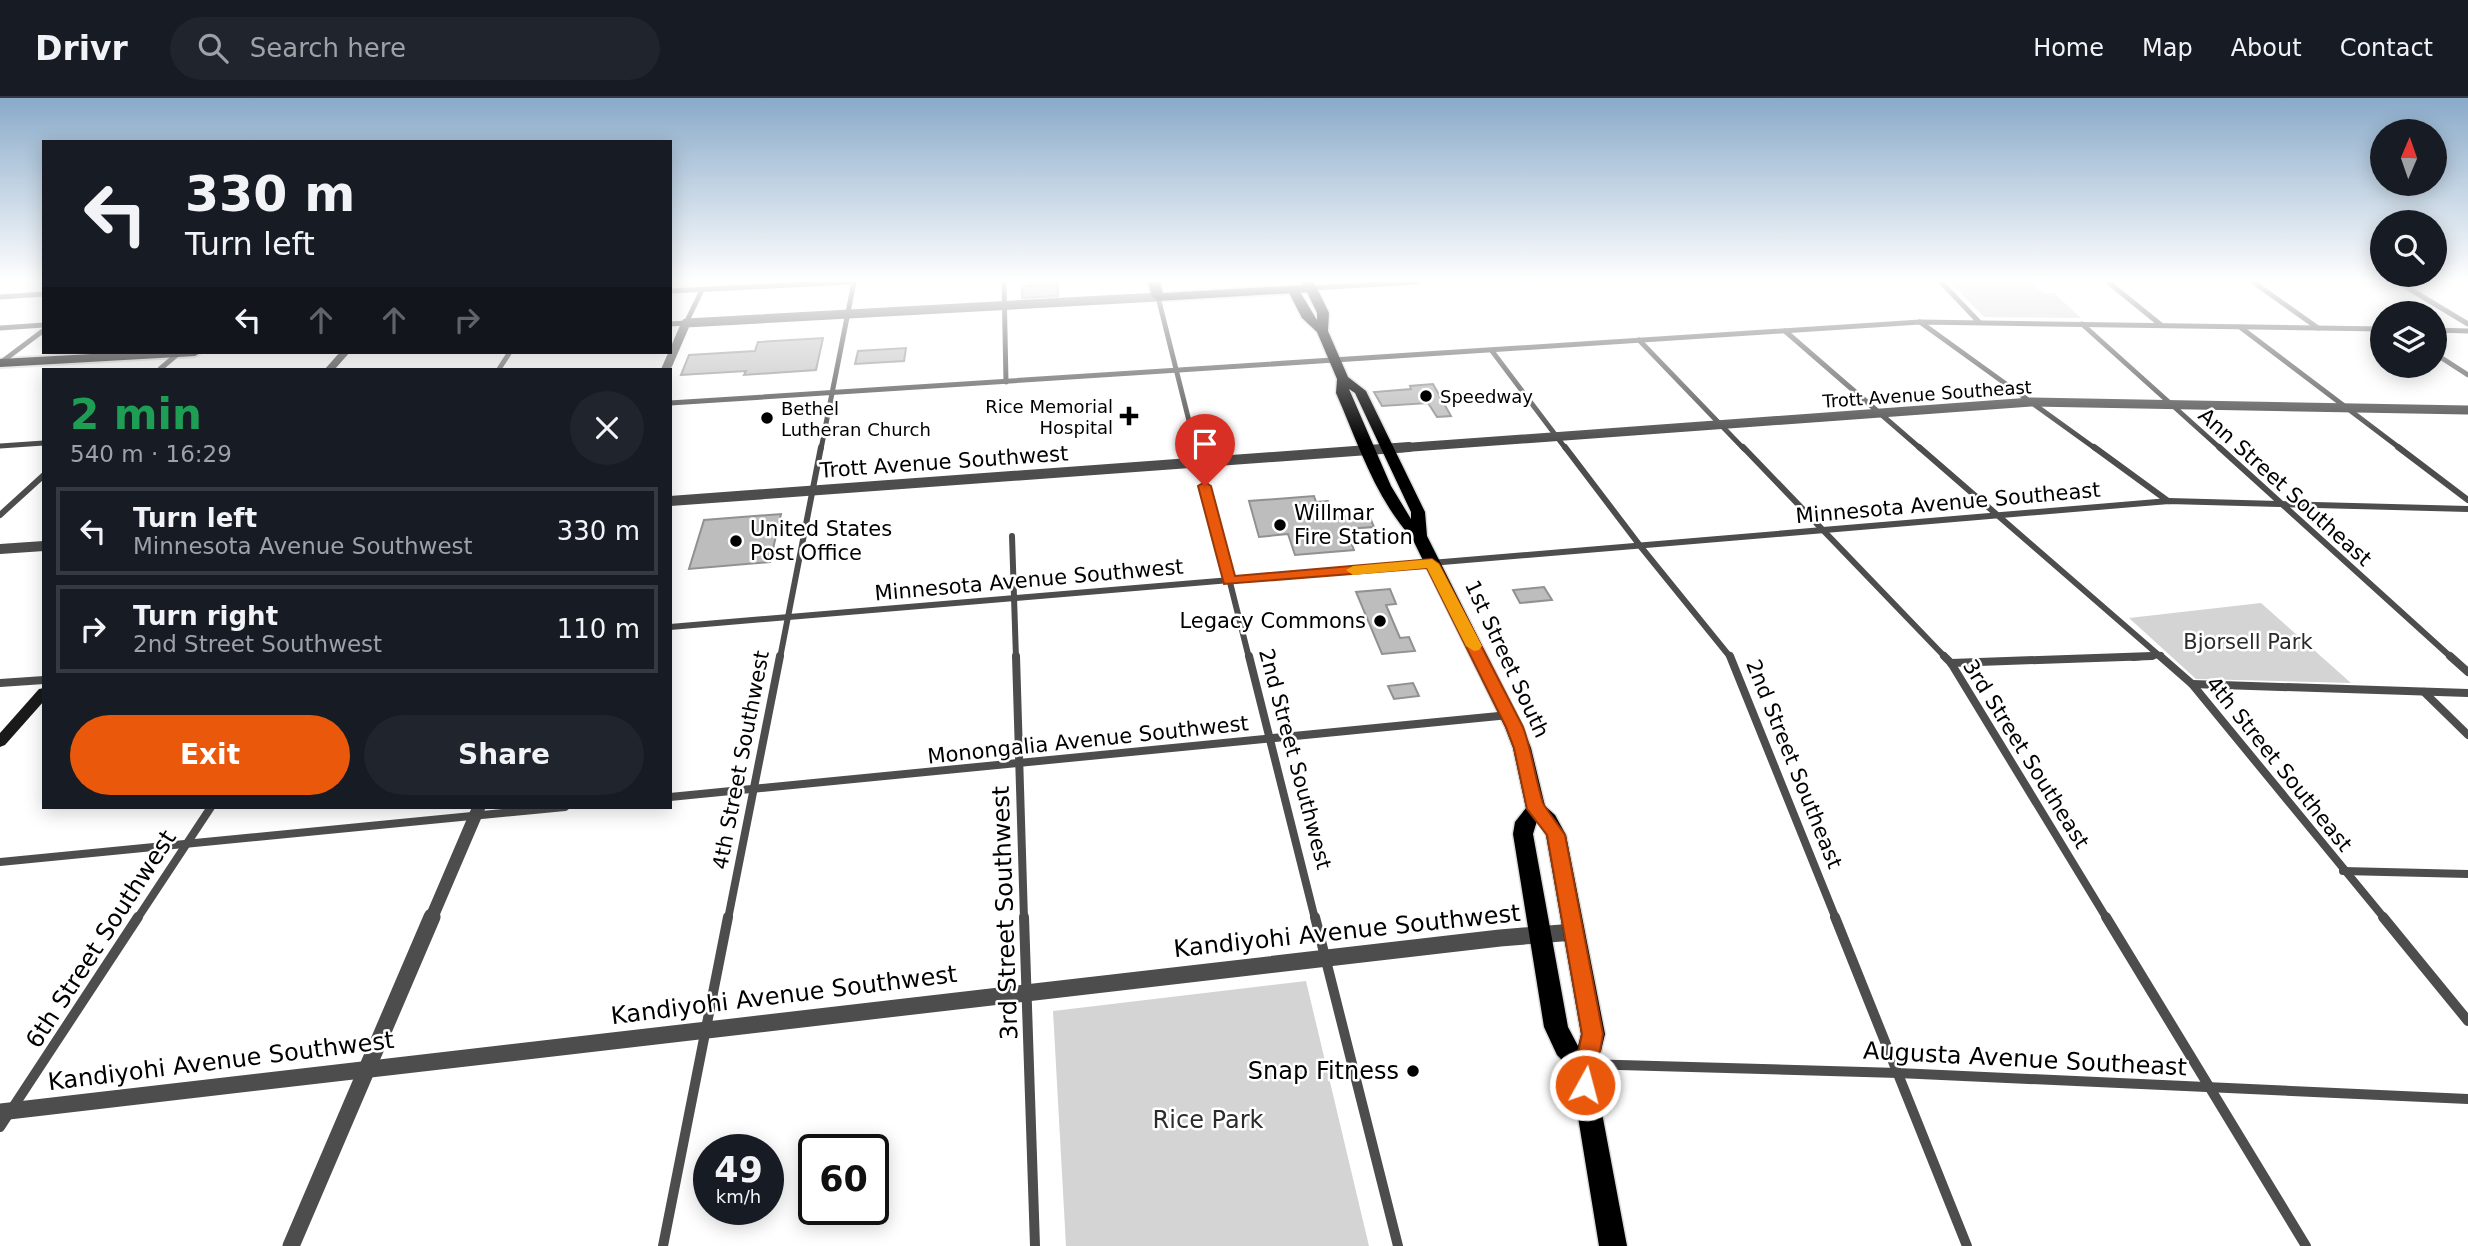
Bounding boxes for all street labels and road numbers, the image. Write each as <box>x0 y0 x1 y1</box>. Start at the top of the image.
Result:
street label: Trott Avenue Southeast <box>1821 376 2032 412</box>
street label: Ann Street Southeast <box>2194 403 2376 571</box>
street label: Trott Avenue Southwest <box>818 441 1069 483</box>
street label: Minnesota Avenue Southeast <box>1795 478 2101 528</box>
street label: Minnesota Avenue Southwest <box>874 555 1184 605</box>
street label: 1st Street South <box>1460 577 1554 741</box>
street label: 2nd Street Southwest <box>1254 646 1336 872</box>
street label: 4th Street Southwest <box>708 649 774 871</box>
street label: 3rd Street Southeast <box>1958 655 2094 853</box>
street label: 2nd Street Southeast <box>1741 656 1847 872</box>
street label: 4th Street Southeast <box>2201 672 2357 856</box>
street label: Monongalia Avenue Southwest <box>926 711 1250 769</box>
street label: 3rd Street Southwest <box>987 785 1023 1041</box>
street label: 6th Street Southwest <box>20 825 182 1053</box>
street label: Kandiyohi Avenue Southwest <box>1172 899 1522 963</box>
street label: Kandiyohi Avenue Southwest <box>609 960 959 1030</box>
street label: Kandiyohi Avenue Southwest <box>46 1026 396 1096</box>
street label: Augusta Avenue Southeast <box>1862 1037 2188 1081</box>

